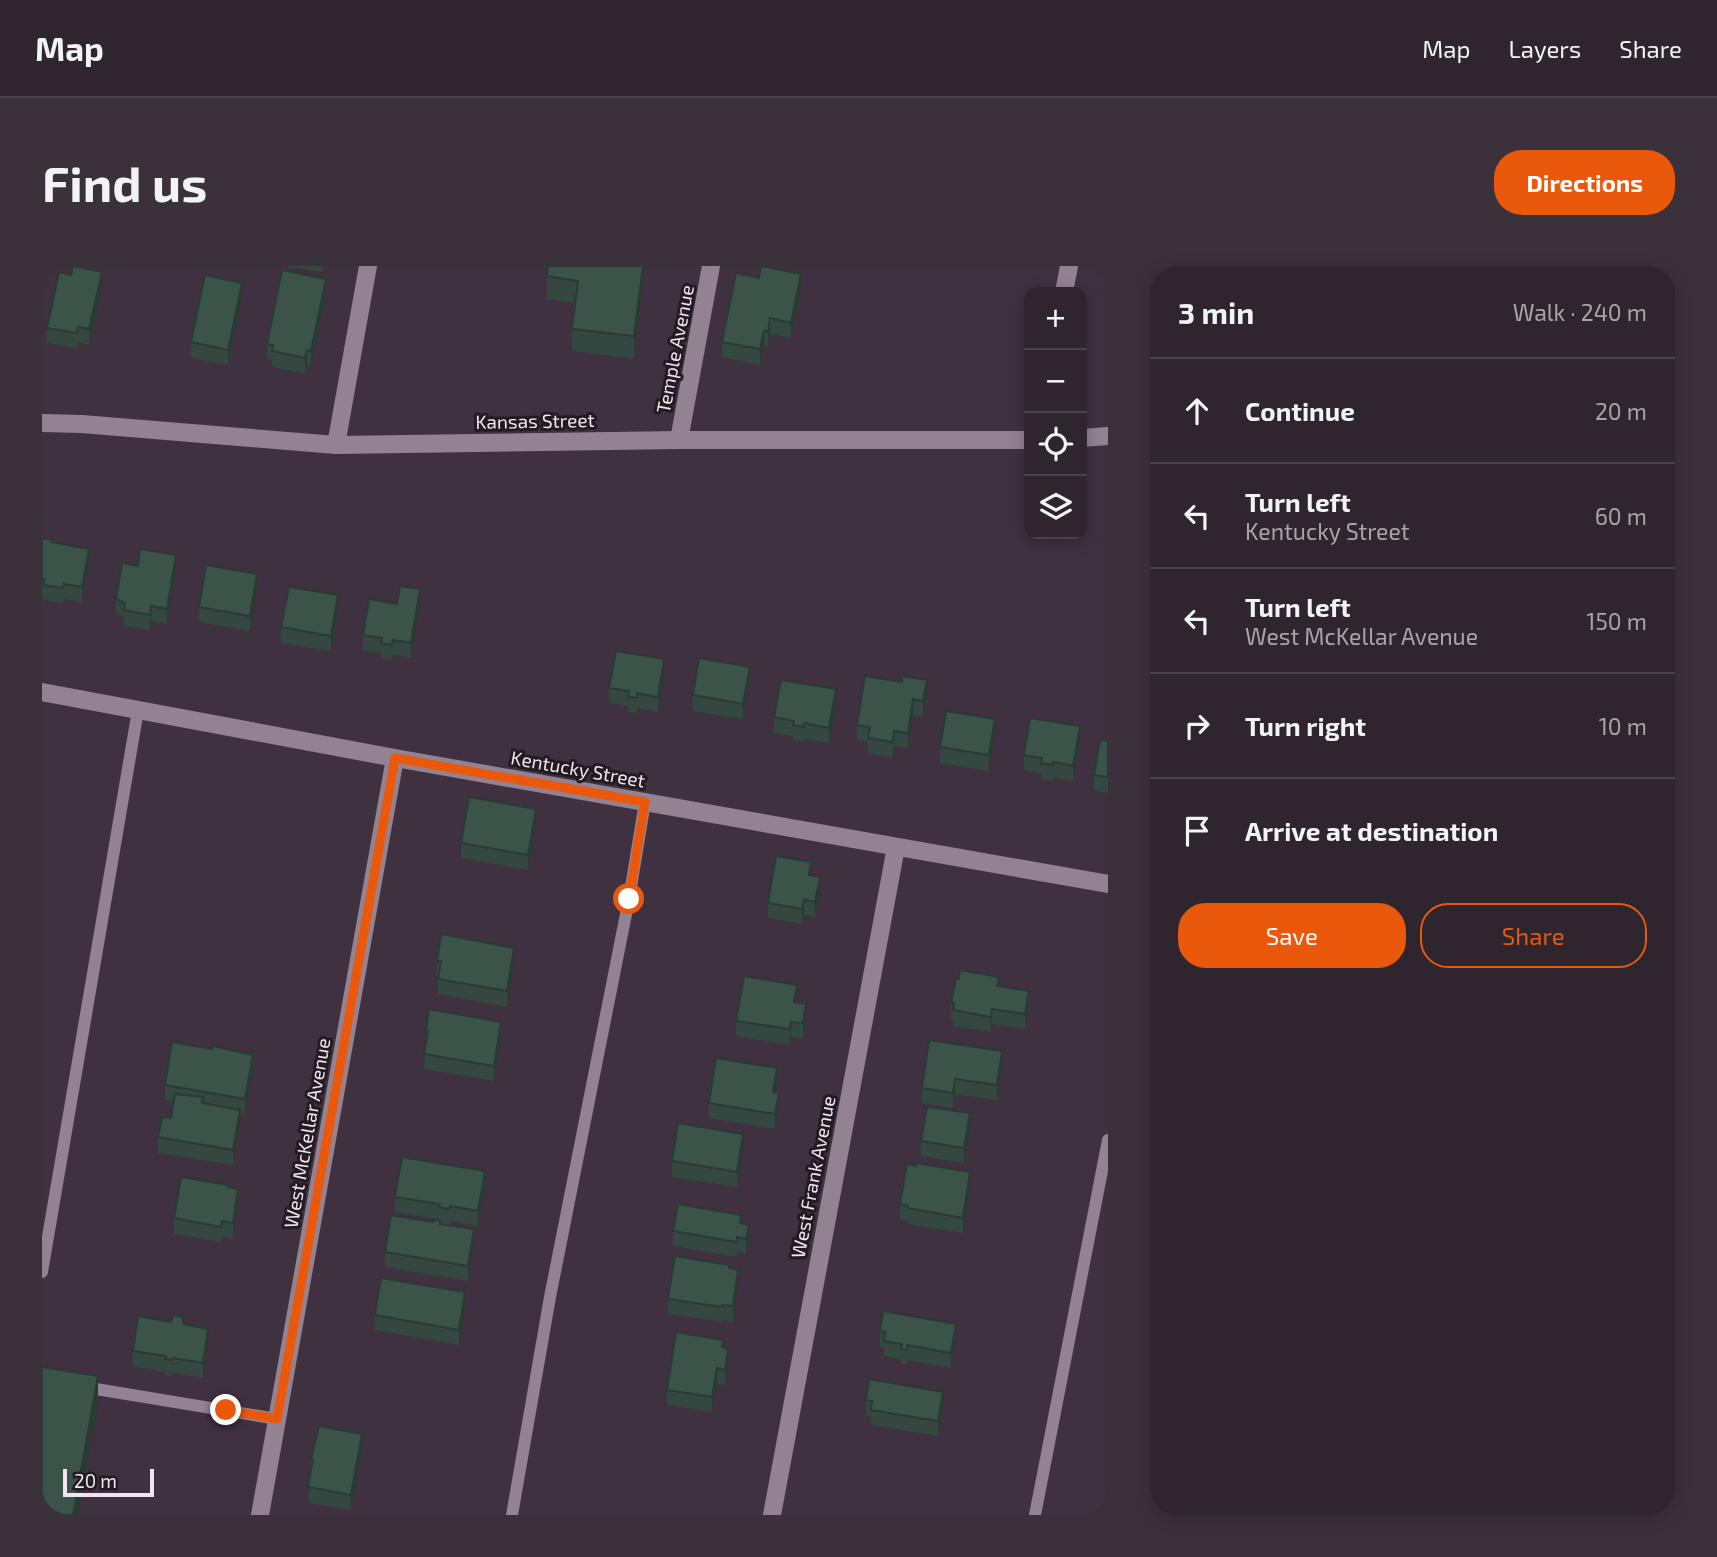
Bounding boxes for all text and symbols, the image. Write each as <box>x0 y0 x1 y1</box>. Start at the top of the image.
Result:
text: Map <box>35 28 104 68</box>
text: Map <box>1422 34 1470 63</box>
text: Layers <box>1508 34 1581 63</box>
text: Share <box>1619 34 1682 63</box>
button: Directions <box>1494 150 1675 215</box>
text: Find us <box>42 153 207 212</box>
street label: Temple Avenue <box>651 283 698 415</box>
map controls <box>1024 287 1087 539</box>
button: + <box>1024 287 1087 350</box>
text: 3 min <box>1178 294 1254 330</box>
text: Walk · 240 m <box>1513 298 1647 326</box>
button: − <box>1024 350 1087 413</box>
icon: ahead <box>1178 392 1216 430</box>
text: Continue <box>1245 395 1355 426</box>
text: 20 m <box>1595 397 1647 425</box>
street label: Kansas Street <box>475 408 595 433</box>
button: locate <box>1024 413 1087 476</box>
button: layers <box>1024 476 1087 539</box>
text: Turn left <box>1245 486 1351 517</box>
icon: left <box>1178 497 1216 535</box>
text: 60 m <box>1595 502 1647 530</box>
text: Kentucky Street <box>1245 517 1410 545</box>
text: Turn left <box>1245 591 1351 622</box>
icon: left <box>1178 602 1216 640</box>
text: 150 m <box>1586 607 1647 635</box>
text: West McKellar Avenue <box>1245 622 1478 650</box>
icon: right <box>1178 707 1216 745</box>
text: Turn right <box>1245 710 1366 741</box>
text: 10 m <box>1599 712 1647 740</box>
street label: Kentucky Street <box>509 745 647 792</box>
icon: arrive <box>1178 812 1216 850</box>
text: Arrive at destination <box>1245 815 1498 846</box>
route start <box>613 883 644 914</box>
button: Save <box>1178 903 1406 968</box>
button: Share <box>1420 903 1647 968</box>
street label: West McKellar Avenue <box>278 1036 335 1230</box>
street label: West Frank Avenue <box>785 1094 840 1260</box>
route end <box>210 1394 241 1425</box>
scale bar <box>63 1466 154 1498</box>
text: 20 m <box>74 1469 117 1492</box>

